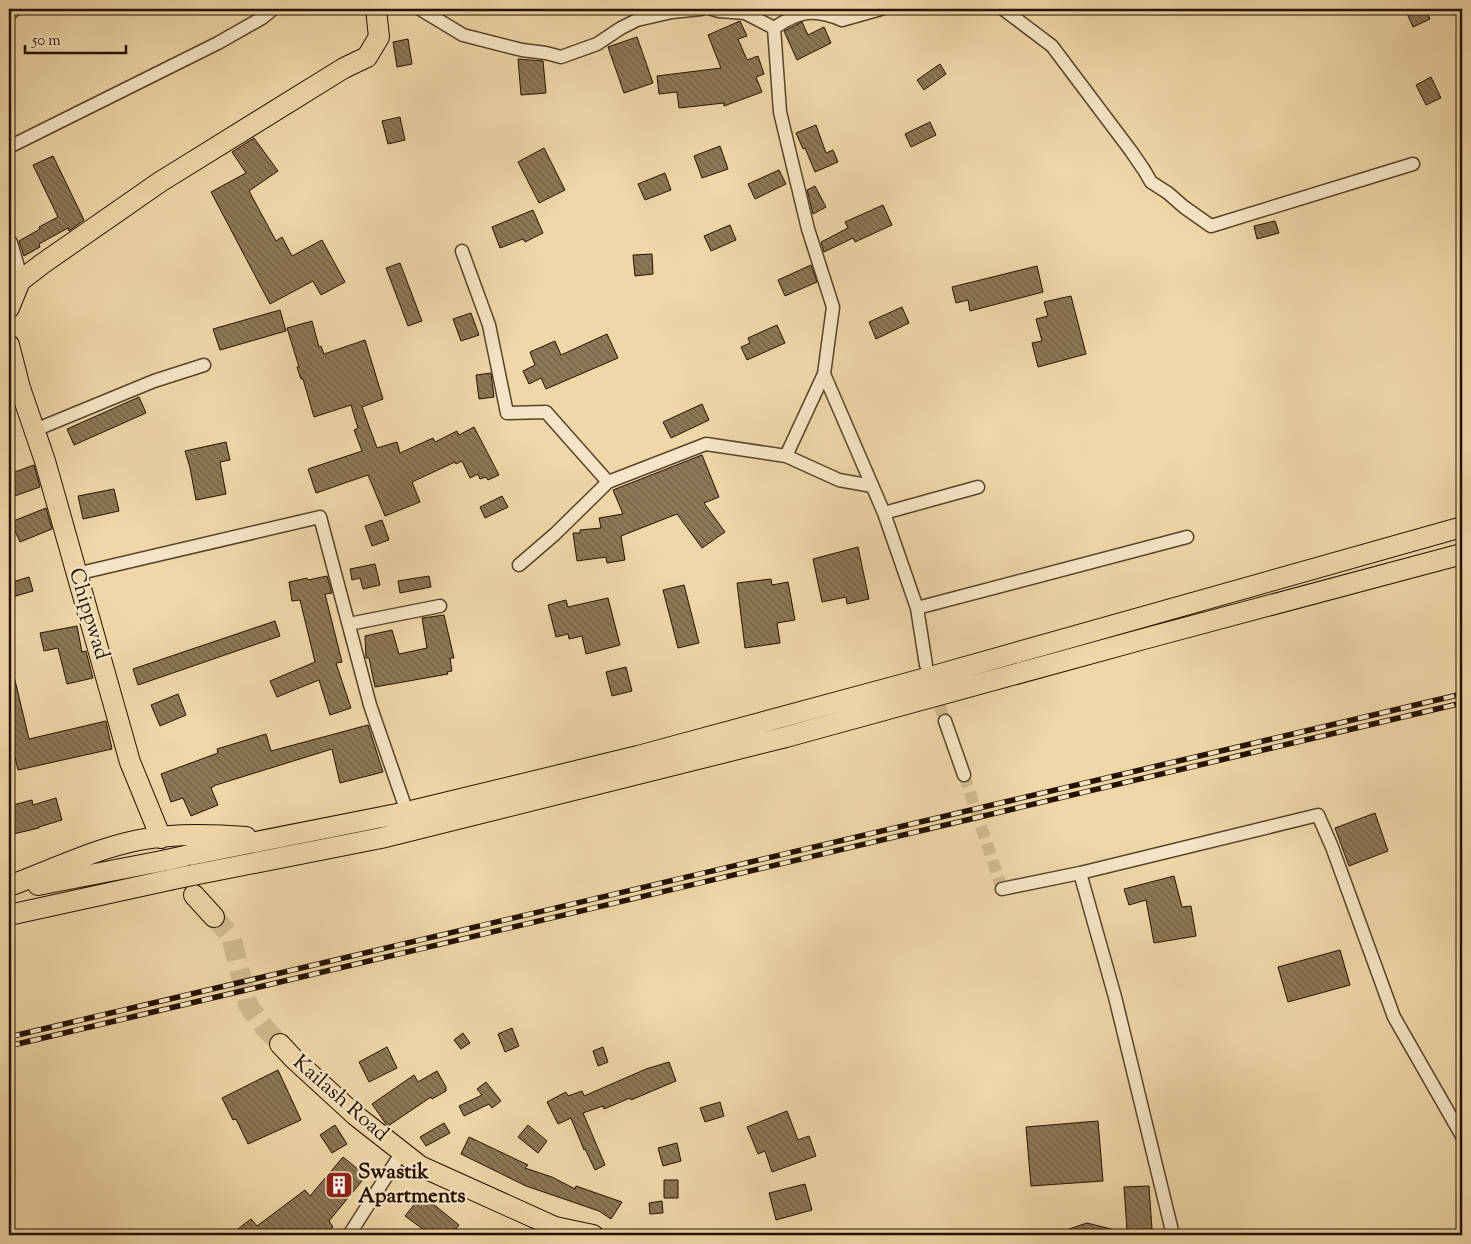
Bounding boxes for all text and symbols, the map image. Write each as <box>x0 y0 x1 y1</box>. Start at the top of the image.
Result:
scale bar <box>25 22 126 54</box>
text: 50 m <box>31 31 61 52</box>
street label: Chippwad <box>60 564 116 664</box>
street label: Kailash Road <box>285 1049 395 1149</box>
place label: Swastik Apartments <box>358 1158 466 1212</box>
building icon: Swastik Apartments <box>324 1170 354 1200</box>

